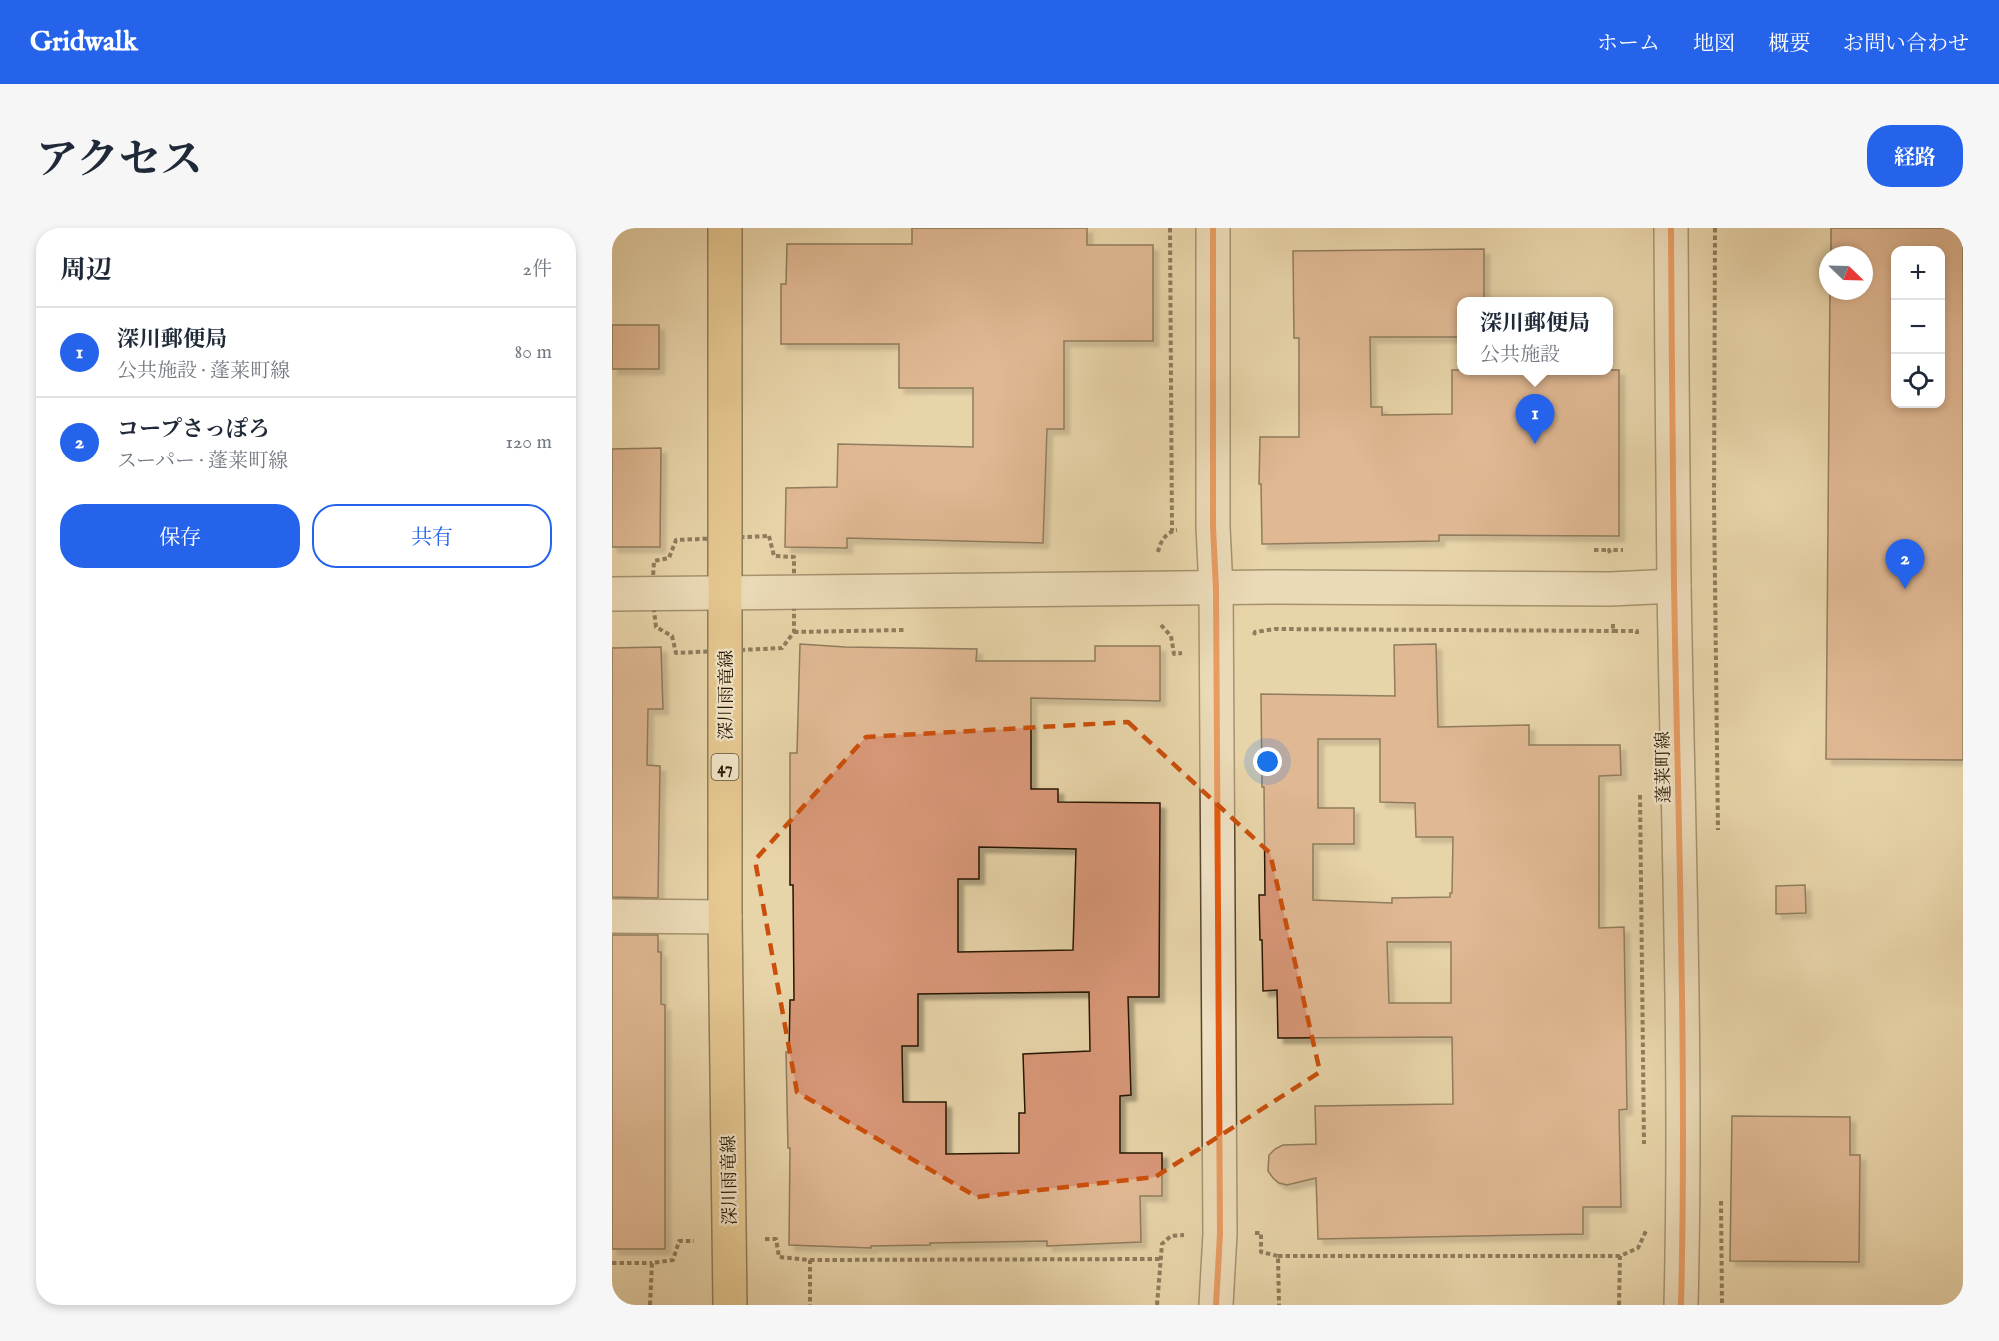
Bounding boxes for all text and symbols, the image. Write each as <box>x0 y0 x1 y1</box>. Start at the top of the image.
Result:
text: Gridwalk <box>30 25 138 60</box>
text: ホーム <box>1597 31 1660 58</box>
text: 地図 <box>1693 31 1735 58</box>
text: 概要 <box>1768 31 1810 58</box>
text: お問い合わせ <box>1843 31 1969 58</box>
button: 経路 <box>1867 125 1963 187</box>
text: アクセス <box>36 135 203 188</box>
north arrow <box>1819 246 1873 300</box>
map controls <box>1891 246 1945 408</box>
button: + <box>1891 246 1945 300</box>
text: 周辺 <box>60 254 112 287</box>
text: 2件 <box>523 257 552 282</box>
popup <box>1457 297 1613 375</box>
button: − <box>1891 300 1945 354</box>
text: 深川郵便局 <box>1480 310 1590 338</box>
text: 深川郵便局 <box>117 326 227 354</box>
text: 1 <box>76 340 83 365</box>
text: 80 m <box>515 340 552 365</box>
text: 公共施設 <box>1480 343 1560 368</box>
button: locate <box>1891 354 1945 408</box>
text: 公共施設 · 蓬莱町線 <box>117 359 290 384</box>
pin: 1 <box>1516 394 1554 444</box>
text: コープさっぽろ <box>117 416 270 444</box>
text: 2 <box>75 430 84 455</box>
text: 120 m <box>506 430 552 455</box>
text: スーパー · 蓬莱町線 <box>117 449 288 474</box>
button: 保存 <box>60 504 300 568</box>
button: 共有 <box>312 504 552 568</box>
pin: 2 <box>1886 540 1924 589</box>
street label: 深川雨竜線 <box>716 650 739 740</box>
street label: 蓬莱町線 <box>1652 731 1677 803</box>
your location <box>1253 747 1282 776</box>
road number: 47 <box>712 754 738 780</box>
street label: 深川雨竜線 <box>718 1135 743 1225</box>

